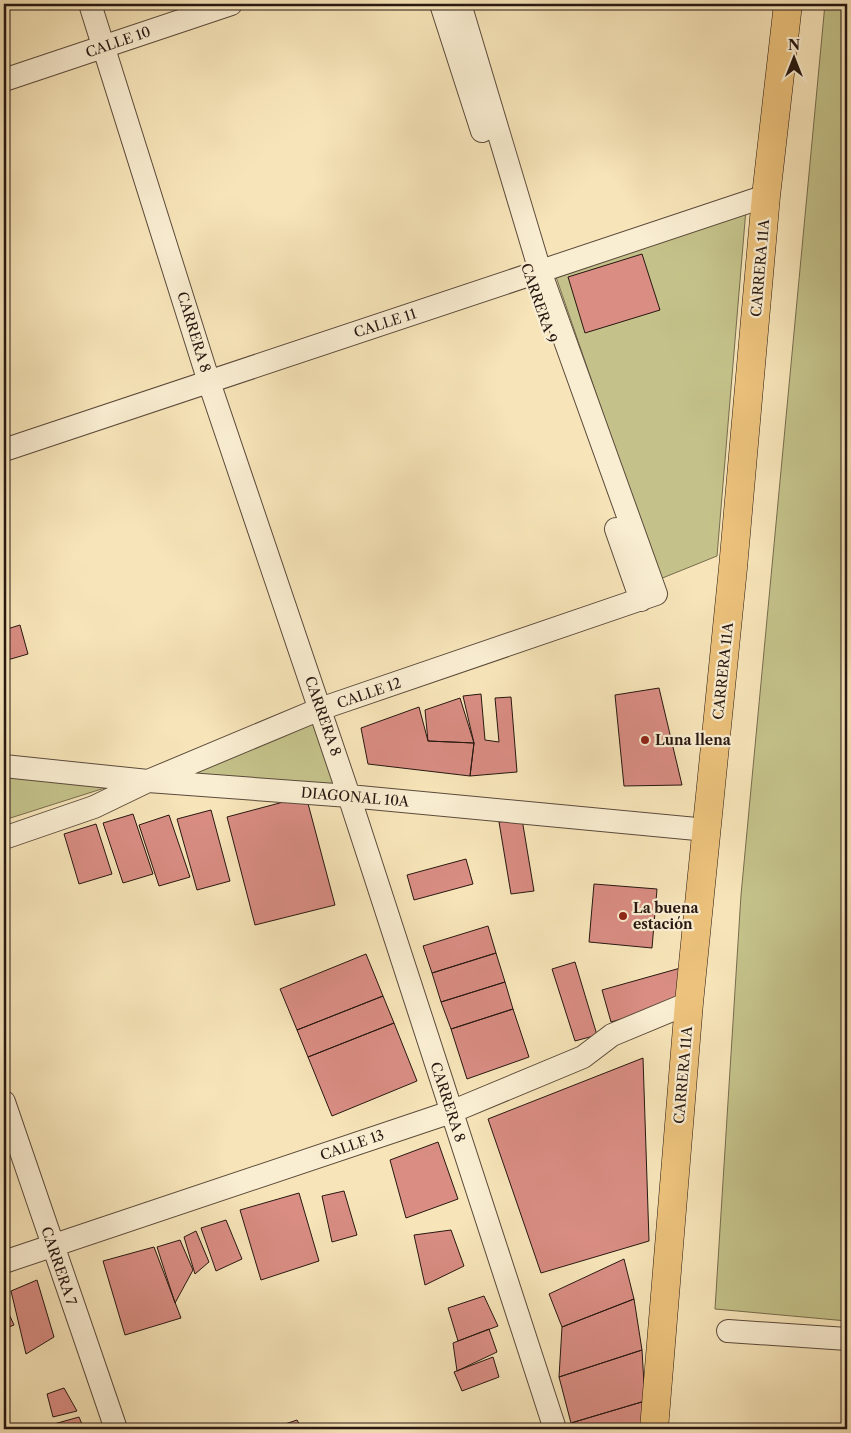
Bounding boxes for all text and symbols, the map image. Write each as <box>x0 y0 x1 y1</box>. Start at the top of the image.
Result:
street label: CALLE 10 <box>83 22 153 62</box>
north arrow <box>768 32 818 82</box>
text: N <box>788 36 800 54</box>
street label: CARRERA 11A <box>747 218 773 318</box>
street label: CARRERA 9 <box>517 261 561 345</box>
street label: CARRERA 8 <box>173 289 215 375</box>
street label: CALLE 11 <box>351 304 419 342</box>
street label: CARRERA 11A <box>709 621 737 721</box>
street label: CARRERA 8 <box>301 674 345 758</box>
street label: CALLE 12 <box>334 674 404 712</box>
place label: Luna llena <box>655 731 732 749</box>
marker: Luna llena <box>639 734 651 746</box>
street label: DIAGONAL 10A <box>300 783 410 811</box>
place label: La buena estación <box>633 899 699 933</box>
marker: La buena estación <box>617 910 629 922</box>
street label: CARRERA 11A <box>670 1025 696 1125</box>
street label: CARRERA 8 <box>427 1060 469 1144</box>
street label: CALLE 13 <box>318 1126 386 1164</box>
street label: CARRERA 7 <box>37 1224 81 1308</box>

